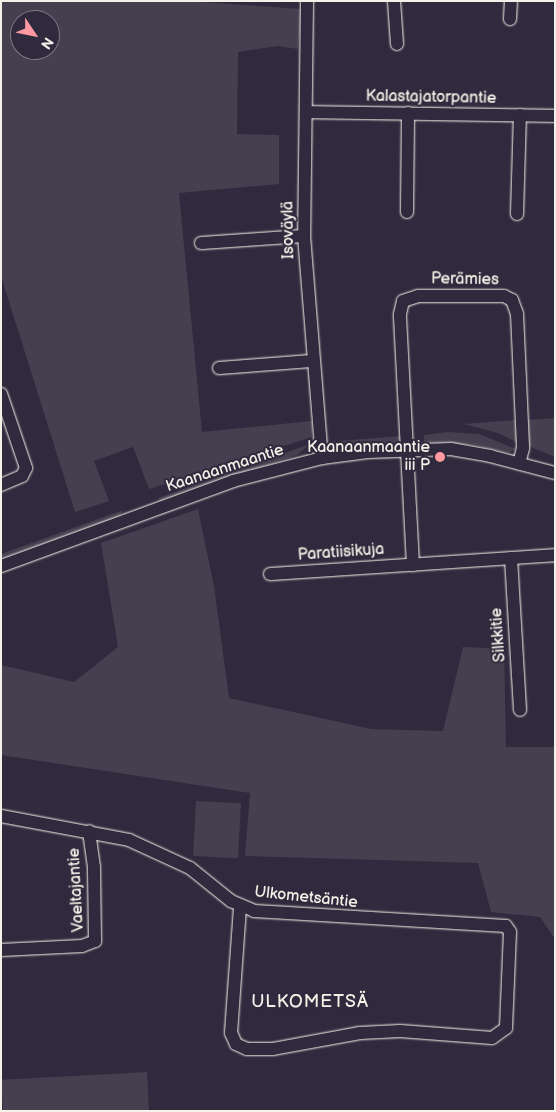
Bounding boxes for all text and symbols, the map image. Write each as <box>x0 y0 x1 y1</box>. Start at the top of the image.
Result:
north arrow <box>10 10 60 60</box>
text: N <box>37 34 57 52</box>
street label: Kalastajatorpantie <box>365 87 497 109</box>
street label: Isoväylä <box>279 201 299 259</box>
street label: Perämies <box>431 270 499 290</box>
place label: Kaanaanmaantie iii P <box>307 438 430 476</box>
street label: Kaanaanmaantie <box>164 441 286 497</box>
marker: Kaanaanmaantie iii P <box>434 451 446 463</box>
street label: Paratiisikuja <box>297 540 385 566</box>
street label: Silkkitie <box>488 607 510 663</box>
street label: Vaeltajantie <box>65 847 89 933</box>
street label: Ulkometsäntie <box>254 883 358 913</box>
district label: ULKOMETSÄ <box>250 991 370 1013</box>

